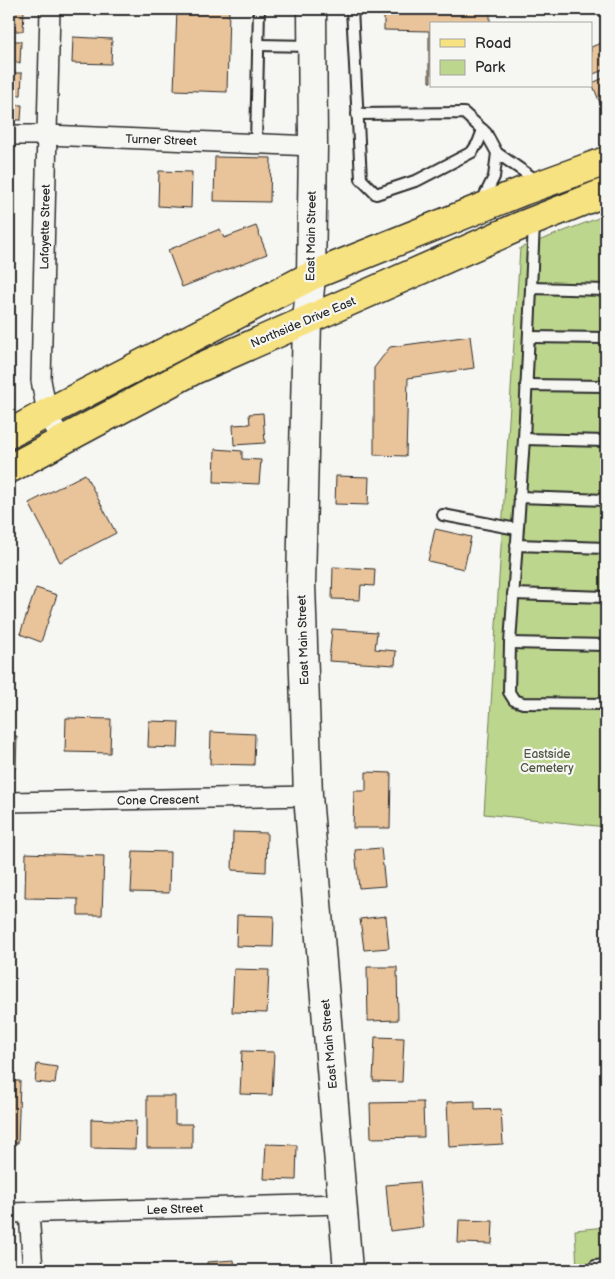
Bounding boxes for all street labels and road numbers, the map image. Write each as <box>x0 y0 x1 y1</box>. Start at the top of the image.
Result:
street label: Turner Street <box>125 132 197 149</box>
street label: Lafayette Street <box>37 184 54 270</box>
street label: East Main Street <box>303 190 320 281</box>
street label: Northside Drive East <box>249 293 358 351</box>
street label: East Main Street <box>294 594 313 685</box>
street label: Cone Crescent <box>117 792 199 809</box>
street label: East Main Street <box>318 998 341 1090</box>
street label: Lee Street <box>146 1201 204 1218</box>

